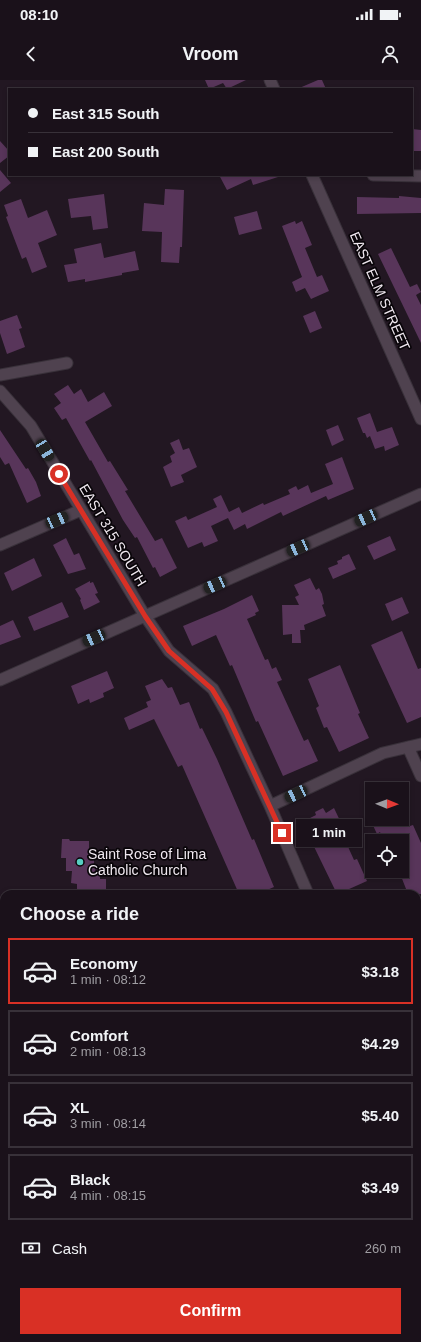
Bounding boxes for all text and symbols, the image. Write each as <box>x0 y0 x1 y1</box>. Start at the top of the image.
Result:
text: 08:10 <box>20 6 58 23</box>
icon: back <box>20 43 42 65</box>
icon: person <box>379 43 401 65</box>
text: Vroom <box>182 44 239 64</box>
text: East 315 South <box>52 105 160 122</box>
text: East 200 South <box>52 143 160 160</box>
street label: EAST ELM STREET <box>347 229 414 353</box>
car <box>34 437 56 463</box>
route start <box>50 465 68 483</box>
street label: EAST 315 SOUTH <box>76 481 150 589</box>
car <box>353 508 379 528</box>
car <box>44 510 70 530</box>
car <box>285 538 311 558</box>
car <box>202 575 228 595</box>
car <box>81 628 107 648</box>
north arrow <box>365 782 409 826</box>
map controls <box>365 782 409 878</box>
car <box>283 783 309 805</box>
callout: 1 min <box>296 819 362 847</box>
route end <box>273 824 291 842</box>
text: 1 min <box>312 825 346 840</box>
button: locate <box>365 834 409 878</box>
place label: Saint Rose of Lima Catholic Church <box>88 846 206 878</box>
marker: Saint Rose of Lima Catholic Church <box>75 857 85 867</box>
text: Choose a ride <box>20 904 139 924</box>
icon: car <box>22 953 58 989</box>
text: Economy <box>70 955 138 972</box>
text: $3.18 <box>361 963 399 980</box>
text: 1 min · 08:12 <box>70 972 146 987</box>
icon: car <box>22 1025 58 1061</box>
text: Comfort <box>70 1027 128 1044</box>
text: $4.29 <box>361 1035 399 1052</box>
text: 2 min · 08:13 <box>70 1044 146 1059</box>
icon: car <box>22 1097 58 1133</box>
text: XL <box>70 1099 89 1116</box>
text: $5.40 <box>361 1107 399 1124</box>
text: 3 min · 08:14 <box>70 1116 146 1131</box>
icon: car <box>22 1169 58 1205</box>
text: Black <box>70 1171 110 1188</box>
text: $3.49 <box>361 1179 399 1196</box>
text: 4 min · 08:15 <box>70 1188 146 1203</box>
icon: cash <box>20 1237 42 1259</box>
text: Cash <box>52 1240 87 1257</box>
text: 260 m <box>365 1241 401 1256</box>
button: Confirm <box>20 1288 401 1334</box>

